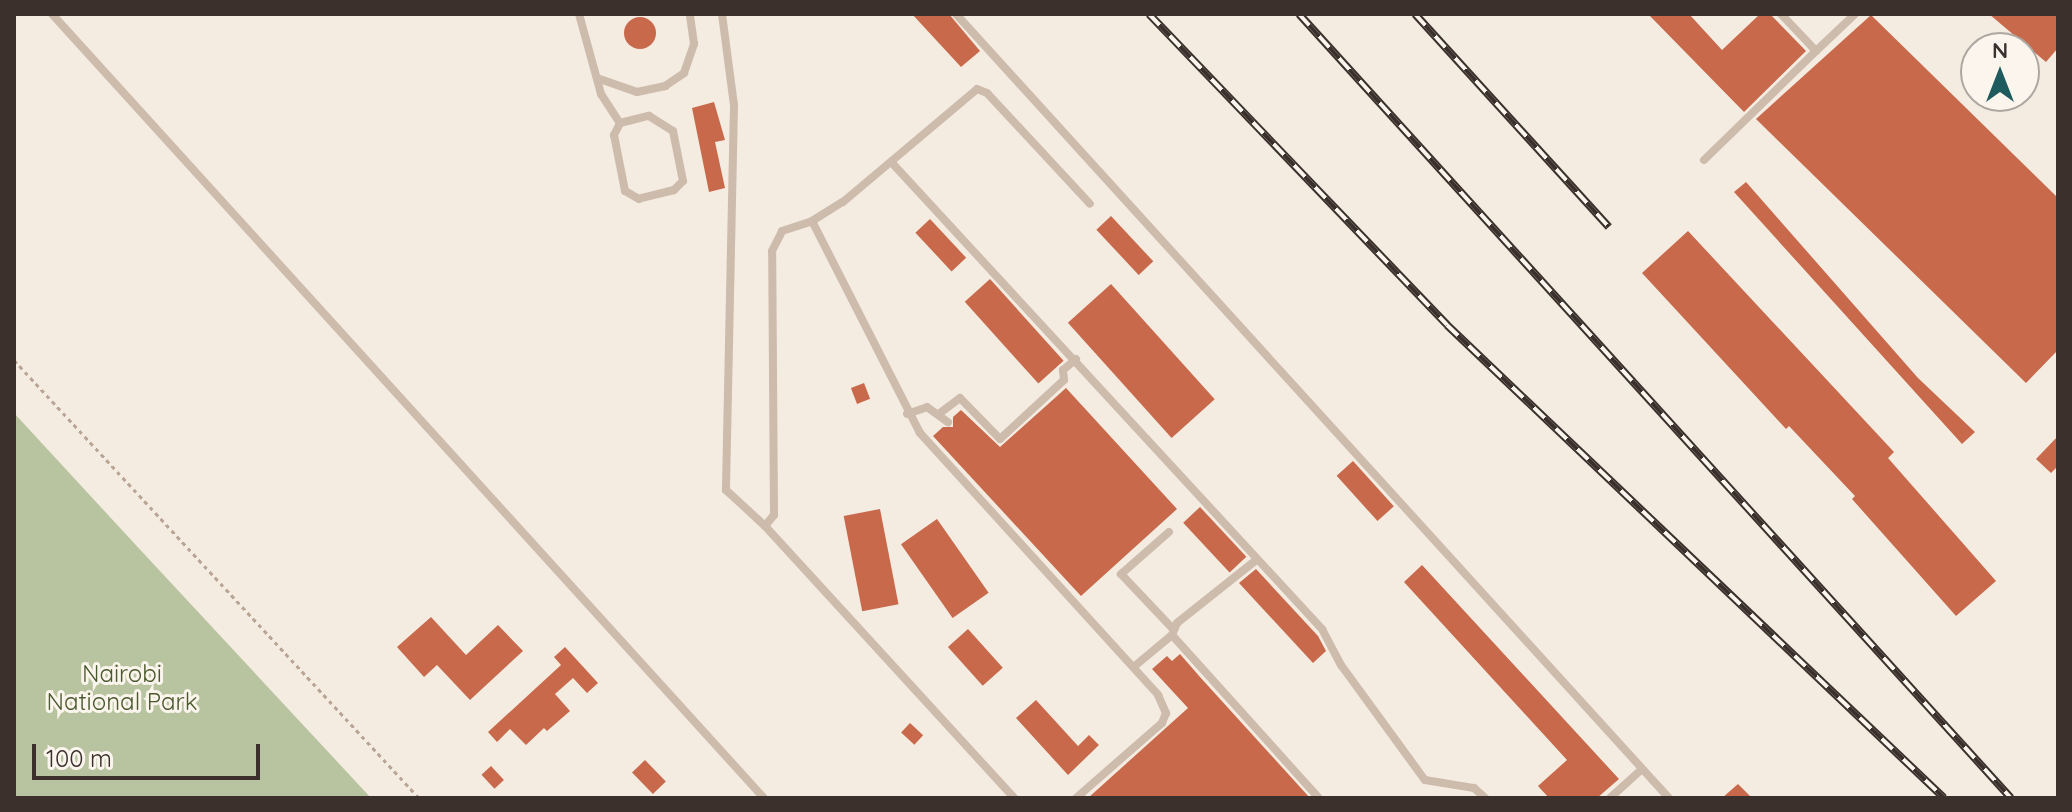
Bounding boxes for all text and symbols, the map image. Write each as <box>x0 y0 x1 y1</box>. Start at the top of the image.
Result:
north arrow <box>1960 32 2040 112</box>
text: N <box>1992 36 2008 64</box>
park label: Nairobi National Park <box>46 660 198 716</box>
scale bar <box>36 728 264 778</box>
text: 100 m <box>46 743 112 773</box>

